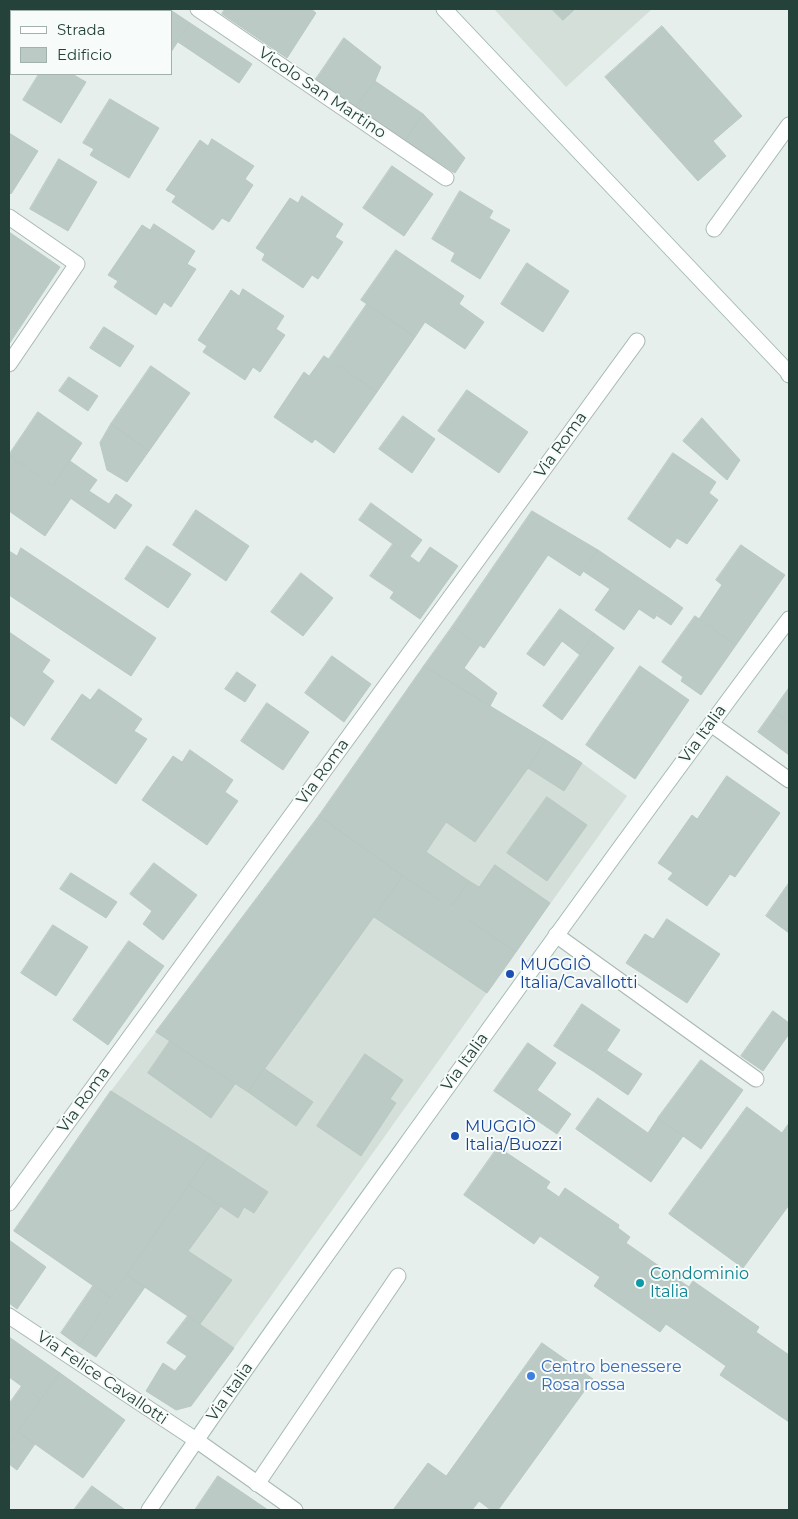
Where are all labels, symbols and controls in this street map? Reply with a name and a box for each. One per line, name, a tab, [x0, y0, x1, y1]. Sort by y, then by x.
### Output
legend	[10, 10, 172, 75]
text: Strada	[57, 20, 106, 39]
street label: Vicolo San Martino	[254, 43, 390, 143]
text: Edificio	[57, 45, 112, 64]
street label: Via Roma	[531, 408, 591, 482]
street label: Via Italia	[675, 701, 731, 767]
street label: Via Roma	[293, 735, 353, 809]
place label: MUGGIÒ Italia/Cavallotti	[520, 955, 638, 993]
marker: MUGGIÒ Italia/Cavallotti	[504, 968, 516, 980]
street label: Via Italia	[437, 1029, 493, 1095]
street label: Via Roma	[54, 1063, 114, 1137]
place label: MUGGIÒ Italia/Buozzi	[465, 1117, 562, 1155]
marker: MUGGIÒ Italia/Buozzi	[449, 1130, 461, 1142]
place label: Condominio Italia	[650, 1264, 749, 1302]
marker: Condominio Italia	[634, 1277, 646, 1289]
street label: Via Felice Cavallotti	[33, 1327, 171, 1429]
place label: Centro benessere Rosa rossa	[541, 1357, 682, 1395]
street label: Via Italia	[203, 1359, 257, 1425]
marker: Centro benessere Rosa rossa	[525, 1370, 537, 1382]

